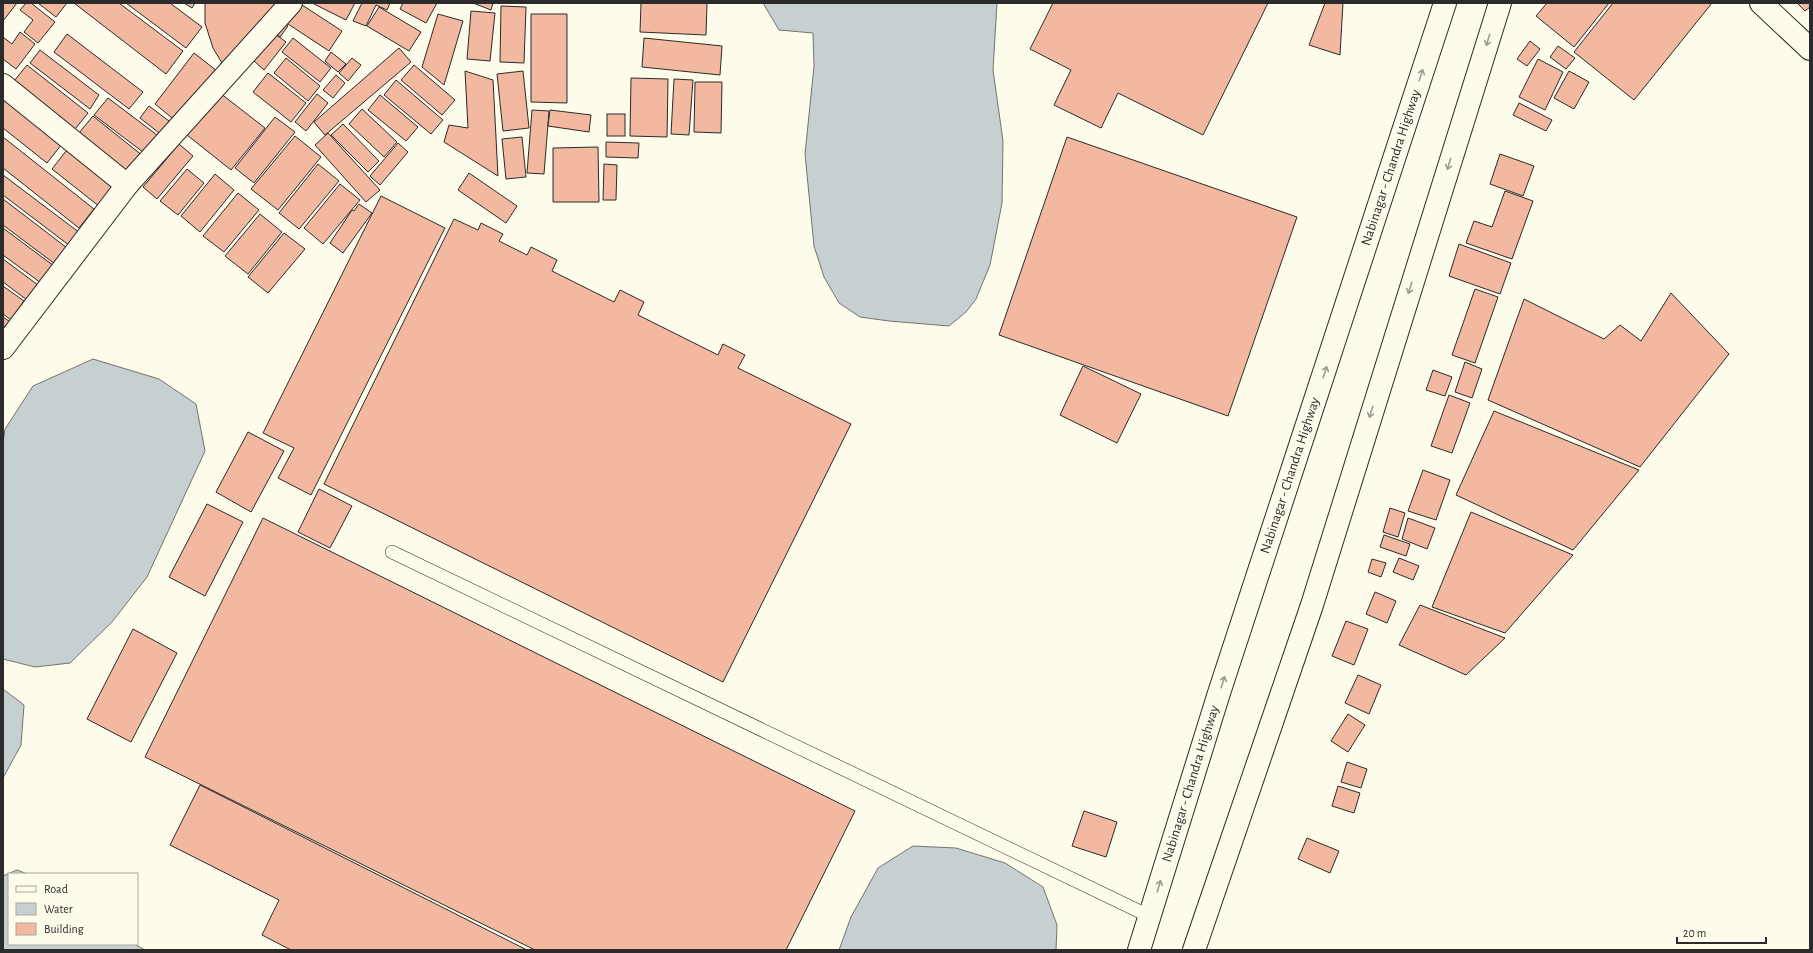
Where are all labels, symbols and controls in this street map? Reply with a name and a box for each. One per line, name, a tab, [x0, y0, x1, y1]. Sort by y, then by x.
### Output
one-way arrow	[1484, 34, 1491, 47]
one-way arrow	[1418, 69, 1425, 82]
street label: Nabinagar - Chandra Highway	[1359, 88, 1423, 247]
one-way arrow	[1445, 158, 1452, 171]
one-way arrow	[1406, 282, 1413, 295]
one-way arrow	[1322, 366, 1329, 379]
street label: Nabinagar - Chandra Highway	[1258, 396, 1322, 555]
one-way arrow	[1367, 406, 1375, 418]
one-way arrow	[1220, 676, 1227, 689]
street label: Nabinagar - Chandra Highway	[1160, 704, 1222, 864]
legend	[8, 873, 138, 945]
one-way arrow	[1156, 880, 1163, 893]
text: Road	[44, 883, 68, 895]
text: Water	[44, 903, 73, 915]
scale bar	[1677, 919, 1766, 945]
text: Building	[44, 923, 84, 935]
text: 20 m	[1683, 927, 1706, 939]

